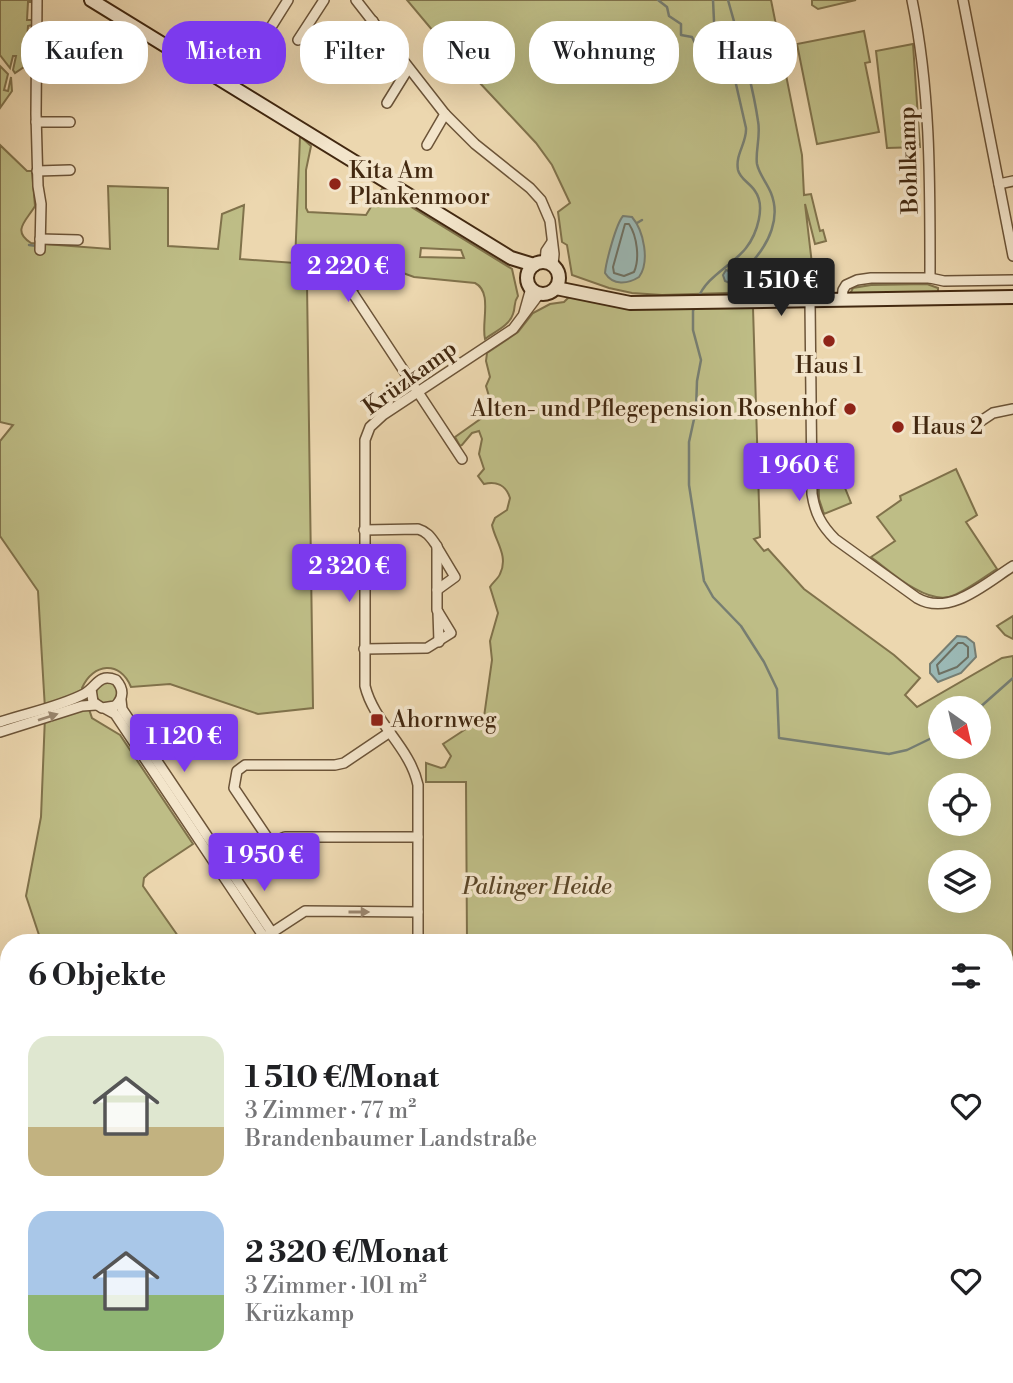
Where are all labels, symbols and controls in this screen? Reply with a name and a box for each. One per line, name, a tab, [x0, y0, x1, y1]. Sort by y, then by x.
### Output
chip: Kaufen	[21, 21, 148, 84]
chip: Mieten	[162, 21, 286, 84]
chip: Filter	[300, 21, 409, 84]
chip: Neu	[423, 21, 515, 84]
chip: Wohnung	[529, 21, 679, 84]
chip: Haus	[693, 21, 797, 84]
street label: Bohlkamp	[893, 106, 925, 215]
place label: Kita Am Plankenmoor	[349, 157, 490, 211]
marker: Kita Am Plankenmoor	[327, 176, 343, 192]
pin: 2 220 €	[283, 244, 413, 304]
text: 2 220 €	[307, 253, 389, 281]
pin: 1 510 €	[716, 258, 846, 318]
text: 1 510 €	[744, 267, 818, 295]
marker: Haus 1	[821, 333, 837, 349]
street label: Krüzkamp	[358, 335, 462, 421]
place label: Haus 1	[795, 352, 863, 380]
place label: Alten- und Pflegepension Rosenhof	[470, 395, 838, 423]
marker: Alten- und Pflegepension Rosenhof	[842, 401, 858, 417]
place label: Haus 2	[912, 413, 983, 441]
marker: Haus 2	[890, 419, 906, 435]
pin: 1 960 €	[734, 444, 864, 503]
text: 1 960 €	[759, 452, 839, 480]
pin: 2 320 €	[284, 544, 414, 604]
text: 2 320 €	[308, 553, 390, 581]
north arrow	[928, 696, 990, 760]
map controls	[928, 696, 991, 913]
place label: Ahornweg	[390, 706, 497, 734]
one-way arrow	[37, 711, 58, 722]
marker: Ahornweg	[369, 712, 385, 728]
pin: 1 120 €	[119, 714, 249, 774]
text: 1 120 €	[146, 723, 222, 751]
button: locate	[928, 773, 991, 836]
pin: 1 950 €	[199, 834, 329, 893]
text: 1 950 €	[225, 842, 303, 870]
button: layers	[928, 850, 991, 913]
park label: Palinger Heide	[461, 873, 612, 901]
one-way arrow	[348, 906, 370, 917]
text: 6 Objekte	[28, 957, 166, 995]
icon: filters	[947, 957, 985, 995]
text: 1 510 €/Monat	[245, 1059, 439, 1097]
icon: home	[84, 1064, 168, 1148]
icon: heart	[947, 1087, 985, 1125]
text: 3 Zimmer · 77 m²	[245, 1097, 416, 1125]
text: Brandenbaumer Landstraße	[245, 1125, 537, 1153]
text: 2 320 €/Monat	[245, 1234, 448, 1272]
icon: home	[84, 1239, 168, 1323]
icon: heart	[947, 1262, 985, 1300]
text: 3 Zimmer · 101 m²	[245, 1272, 427, 1300]
text: Krüzkamp	[245, 1300, 354, 1328]

